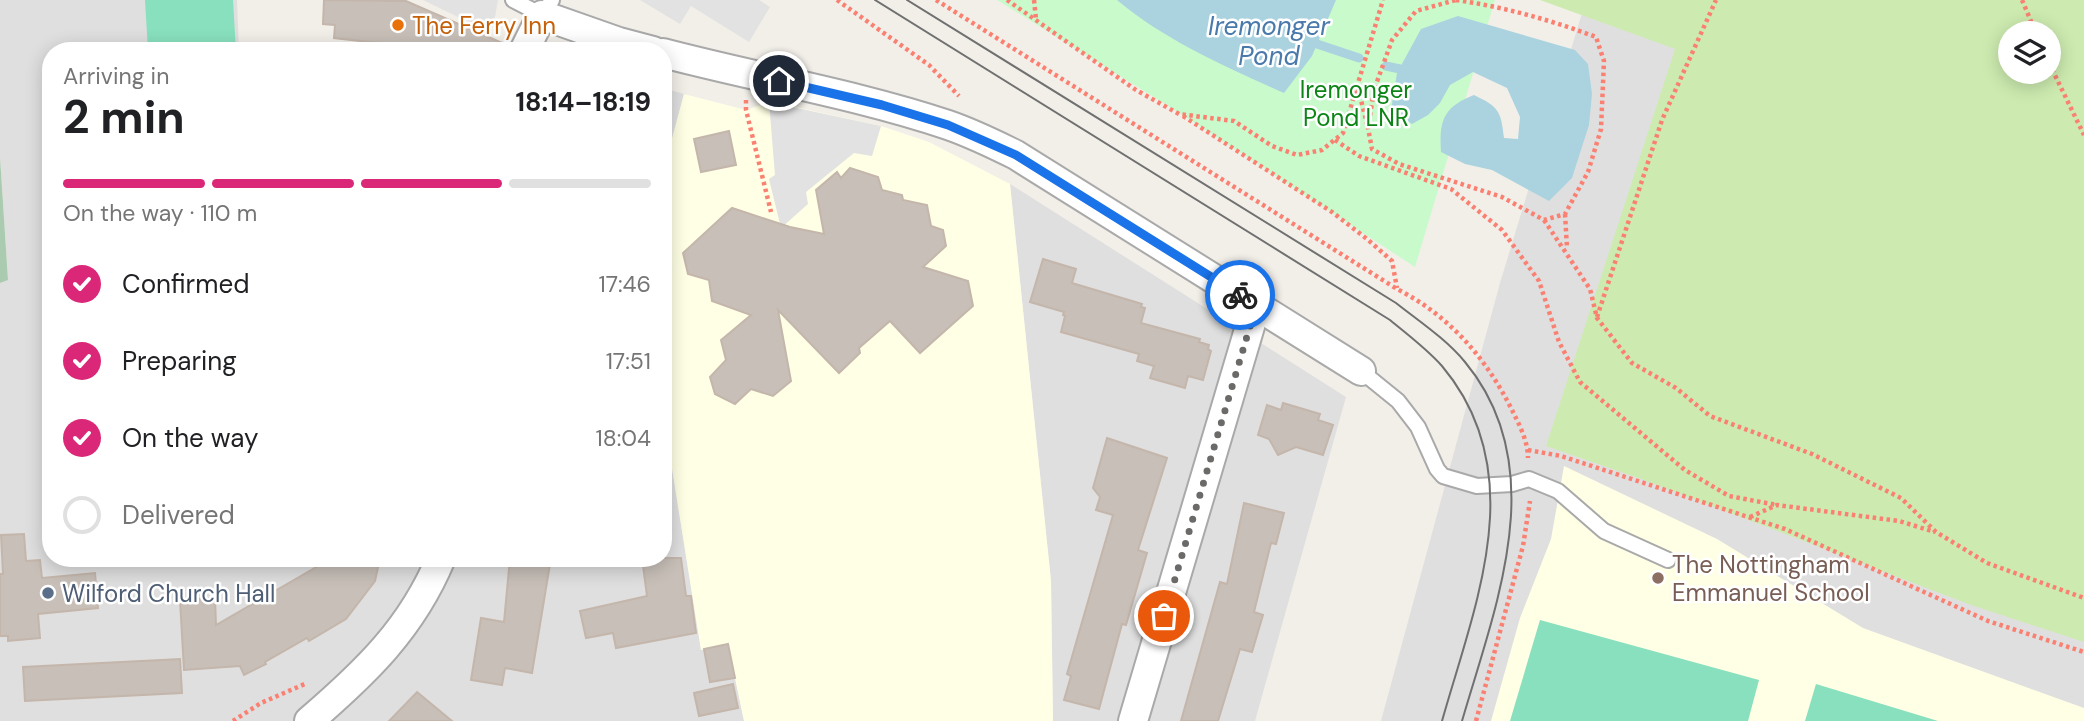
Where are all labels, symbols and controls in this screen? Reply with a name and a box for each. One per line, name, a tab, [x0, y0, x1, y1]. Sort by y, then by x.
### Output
water label: Iremonger Pond	[1208, 9, 1331, 73]
place label: The Ferry Inn	[412, 10, 556, 41]
marker: The Ferry Inn	[390, 17, 406, 33]
map controls	[1998, 21, 2061, 84]
button: layers	[1998, 21, 2061, 84]
pin	[749, 51, 809, 111]
text: Arriving in	[63, 61, 169, 91]
icon: home	[760, 62, 798, 100]
park label: Iremonger Pond LNR	[1300, 74, 1412, 133]
text: 18:14–18:19	[516, 85, 651, 119]
text: 2 min	[63, 87, 185, 147]
text: On the way · 110 m	[63, 198, 257, 228]
courier	[1205, 260, 1275, 330]
icon: check	[63, 265, 101, 303]
text: Confirmed	[122, 267, 249, 301]
text: 17:46	[598, 269, 651, 299]
icon: bike	[1221, 276, 1259, 314]
icon: check	[63, 342, 101, 380]
text: Preparing	[122, 344, 237, 378]
text: 17:51	[606, 346, 651, 376]
icon: check	[63, 419, 101, 457]
text: On the way	[122, 421, 258, 455]
text: 18:04	[596, 423, 651, 453]
text: Delivered	[122, 498, 235, 532]
place label: The Nottingham Emmanuel School	[1672, 549, 1870, 608]
marker: The Nottingham Emmanuel School	[1650, 570, 1666, 586]
place label: Wilford Church Hall	[62, 578, 275, 609]
marker: Wilford Church Hall	[40, 585, 56, 601]
pin	[1134, 586, 1194, 646]
icon: bag	[1145, 597, 1183, 635]

